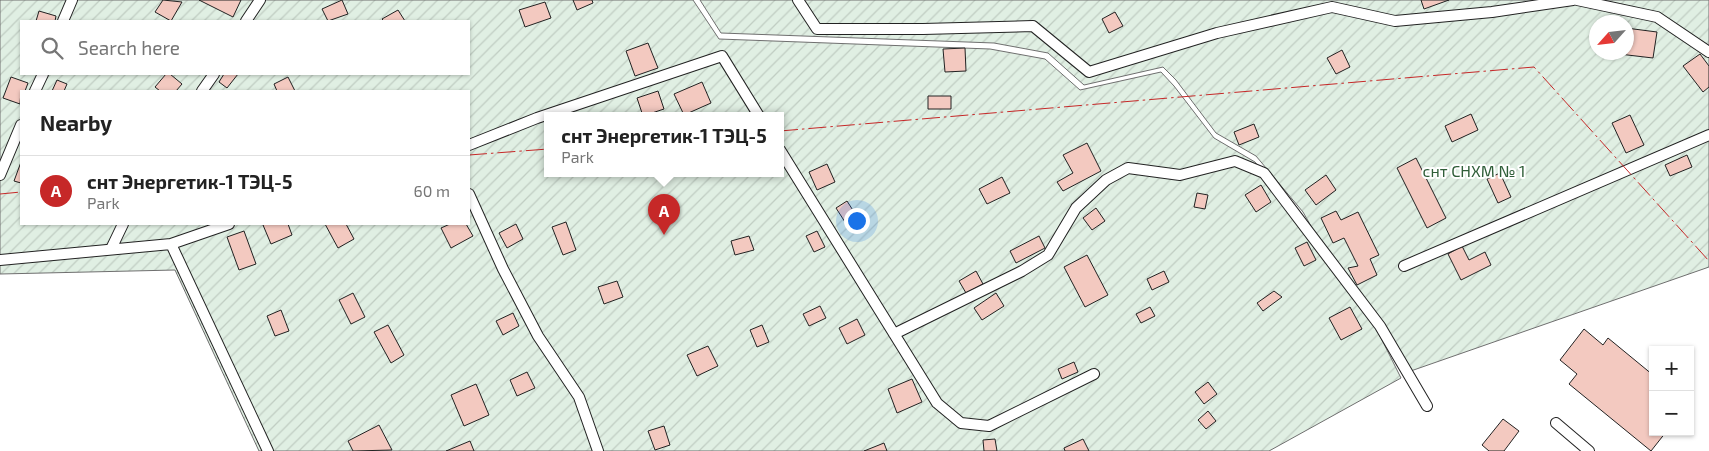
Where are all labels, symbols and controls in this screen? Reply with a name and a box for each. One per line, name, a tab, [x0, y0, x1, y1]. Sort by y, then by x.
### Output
north arrow	[1589, 15, 1634, 60]
search box	[20, 20, 470, 75]
icon: search	[38, 34, 66, 62]
text: Search here	[78, 36, 180, 59]
text: Nearby	[40, 110, 112, 135]
popup	[544, 112, 784, 177]
text: снт Энергетик-1 ТЭЦ-5	[561, 124, 767, 147]
text: Park	[561, 147, 594, 166]
park label: снт СНХМ № 1	[1423, 161, 1525, 180]
text: снт Энергетик-1 ТЭЦ-5	[87, 170, 292, 193]
text: A	[51, 181, 61, 200]
text: 60 m	[414, 181, 450, 200]
text: Park	[87, 193, 120, 212]
pin: A	[648, 194, 680, 235]
your location	[844, 208, 870, 234]
map controls	[1649, 346, 1694, 436]
button: +	[1649, 346, 1694, 391]
button: −	[1649, 391, 1694, 436]

